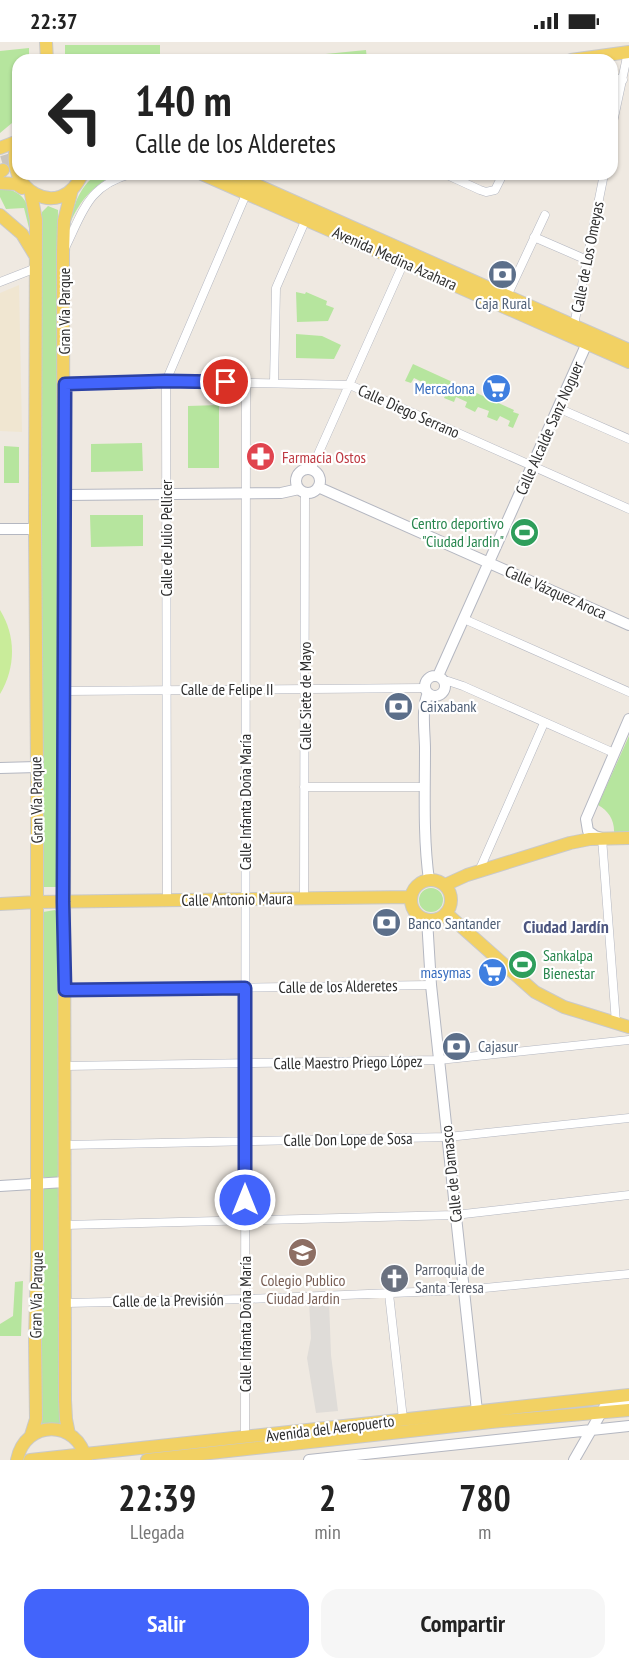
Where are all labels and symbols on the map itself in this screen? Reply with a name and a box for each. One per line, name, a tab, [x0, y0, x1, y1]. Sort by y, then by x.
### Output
street label: Calle de Los Omeyas	[566, 200, 608, 314]
street label: Avenida Medina Azahara	[330, 222, 460, 294]
bank icon: Caja Rural	[487, 259, 519, 291]
street label: Gran Vía Parque	[54, 268, 74, 354]
place label: Caja Rural	[475, 293, 531, 313]
pin	[200, 356, 251, 407]
street label: Calle Alcalde Sanz Noguer	[511, 358, 588, 498]
supermarket icon: Mercadona	[480, 372, 512, 404]
place label: Mercadona	[414, 378, 475, 398]
street label: Calle Diego Serrano	[355, 380, 463, 442]
pharmacy icon: Farmacia Ostos	[245, 441, 277, 473]
place label: Farmacia Ostos	[282, 447, 366, 467]
street label: Calle de Julio Pellicer	[156, 479, 176, 596]
place label: Centro deportivo "Ciudad Jardin"	[411, 513, 504, 551]
sports icon: Centro deportivo "Ciudad Jardin"	[509, 516, 541, 548]
street label: Calle Vázquez Aroca	[502, 561, 610, 623]
street label: Calle Siete de Mayo	[295, 642, 315, 750]
street label: Calle de Felipe II	[181, 679, 273, 699]
bank icon: Caixabank	[383, 690, 415, 722]
place label: Caixabank	[420, 696, 477, 716]
street label: Calle Infanta Doña María	[235, 734, 255, 870]
street label: Gran Vía Parque	[25, 756, 47, 844]
street label: Calle Antonio Maura	[181, 888, 293, 910]
bank icon: Banco Santander	[371, 907, 403, 939]
place label: Banco Santander	[408, 913, 501, 933]
district label: Ciudad Jardín	[523, 915, 609, 938]
place label: Sankalpa Bienestar	[543, 945, 595, 983]
sports icon: Sankalpa Bienestar	[506, 948, 538, 980]
supermarket icon: masymas	[476, 956, 508, 988]
place label: masymas	[421, 962, 471, 982]
street label: Calle de los Alderetes	[278, 975, 398, 997]
bank icon: Cajasur	[441, 1030, 473, 1062]
place label: Cajasur	[478, 1036, 519, 1056]
street label: Calle Maestro Priego López	[273, 1051, 423, 1073]
street label: Calle de Damasco	[436, 1125, 466, 1223]
street label: Calle Don Lope de Sosa	[283, 1128, 413, 1150]
position arrow	[213, 1168, 277, 1232]
school or university icon: Colegio Publico Ciudad Jardin	[287, 1236, 319, 1268]
street label: Gran Vía Parque	[25, 1251, 47, 1339]
street label: Calle Infanta Doña María	[235, 1256, 255, 1392]
place label: Parroquia de Santa Teresa	[415, 1259, 485, 1297]
church icon: Parroquia de Santa Teresa	[378, 1262, 410, 1294]
place label: Colegio Publico Ciudad Jardin	[261, 1270, 346, 1308]
street label: Calle de la Previsión	[112, 1289, 224, 1311]
street label: Avenida del Aeropuerto	[265, 1410, 395, 1446]

